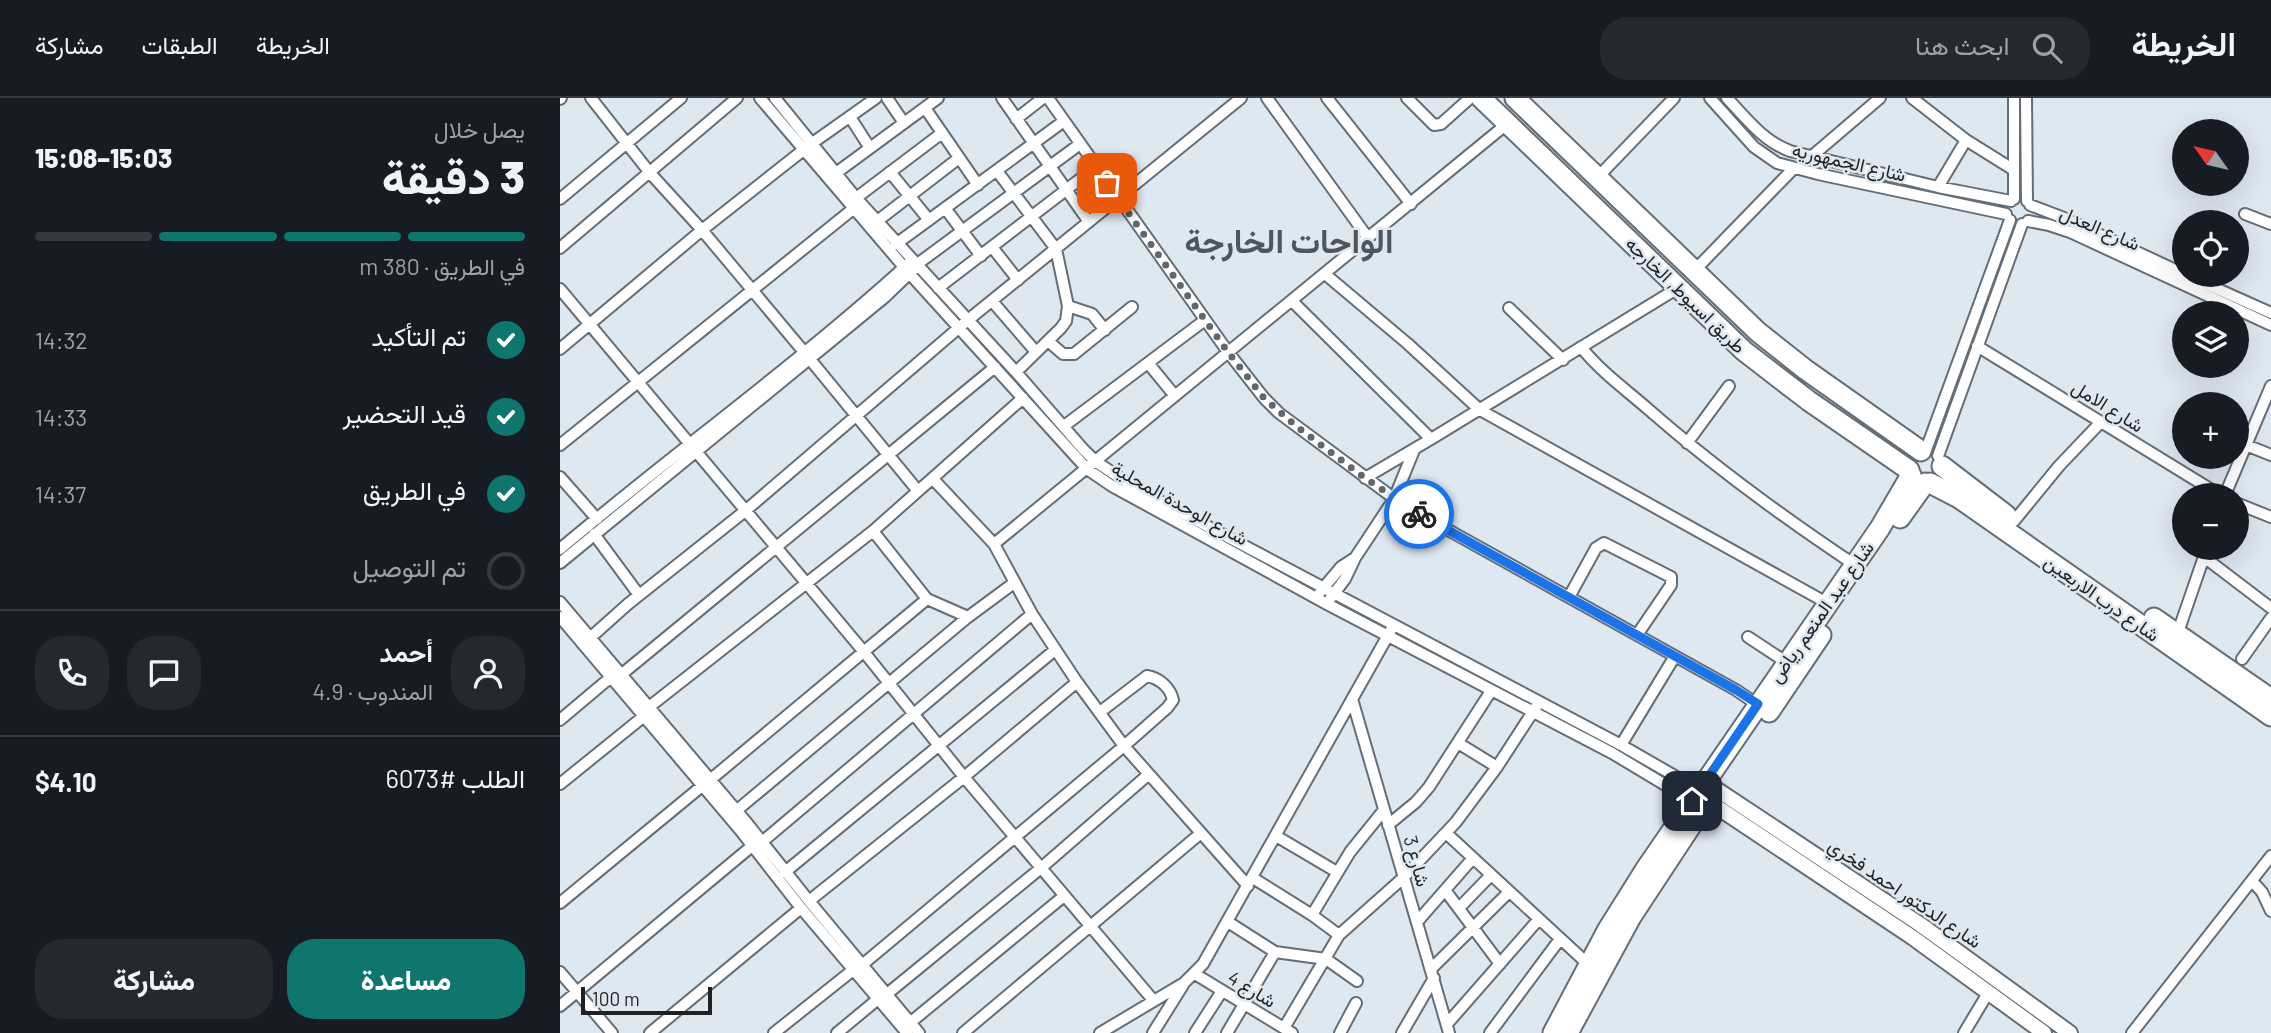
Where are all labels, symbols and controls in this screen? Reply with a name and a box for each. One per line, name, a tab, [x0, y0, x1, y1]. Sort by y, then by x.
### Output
search box	[1600, 17, 2090, 80]
text: الخريطة	[2132, 23, 2236, 63]
text: ابحث هنا	[1915, 29, 2010, 60]
icon: search	[2028, 29, 2066, 67]
text: مشاركة	[35, 30, 103, 59]
text: الطبقات	[141, 30, 218, 59]
text: الخريطة	[256, 30, 330, 59]
text: يصل خلال	[434, 115, 525, 143]
north arrow	[2172, 119, 2249, 196]
map controls	[2172, 119, 2249, 560]
street label: شارع الجمهوريه	[1790, 137, 1908, 188]
text: 15:03–15:08	[35, 142, 172, 173]
text: 3 دقيقة	[382, 148, 525, 203]
pin	[1077, 153, 1137, 213]
icon: bag	[1088, 164, 1126, 202]
street label: شارع العدل	[2056, 200, 2144, 257]
button: locate	[2172, 210, 2249, 287]
district label: الواحات الخارجة	[1185, 220, 1393, 262]
street label: طريق اسيوط, الخارجه	[1621, 231, 1751, 359]
text: في الطريق · 380 m	[359, 252, 525, 280]
button: layers	[2172, 301, 2249, 378]
text: تم التأكيد	[371, 320, 466, 351]
icon: check	[487, 321, 525, 359]
text: 14:32	[35, 326, 88, 354]
street label: شارع الامل	[2067, 375, 2148, 438]
button: +	[2172, 392, 2249, 469]
text: قيد التحضير	[342, 397, 466, 428]
icon: check	[487, 398, 525, 436]
text: 14:33	[35, 403, 87, 431]
street label: شارع الوحدة المحلية	[1107, 456, 1252, 551]
text: في الطريق	[363, 474, 466, 505]
icon: check	[487, 475, 525, 513]
courier	[1384, 479, 1454, 549]
text: 14:37	[35, 480, 86, 508]
button: −	[2172, 483, 2249, 560]
icon: bike	[1400, 495, 1438, 533]
street label: شارع عبد المنعم رياض	[1763, 537, 1880, 688]
street label: شارع درب الاربعين	[2039, 549, 2164, 648]
text: تم التوصيل	[352, 551, 466, 582]
button: phone	[35, 636, 109, 710]
button: chat	[127, 636, 201, 710]
text: أحمد	[380, 636, 433, 667]
button: person	[451, 636, 525, 710]
text: المندوب · 4.9	[312, 677, 433, 705]
text: الطلب #6073	[385, 762, 525, 793]
text: $4.10	[35, 766, 97, 797]
pin	[1662, 771, 1722, 831]
icon: home	[1673, 782, 1711, 820]
street label: شارع 3	[1397, 833, 1436, 890]
street label: شارع الدكتور احمد فخري	[1821, 833, 1986, 957]
button: مشاركة	[35, 939, 273, 1019]
button: مساعدة	[287, 939, 525, 1019]
street label: شارع 4	[1223, 965, 1281, 1014]
scale bar	[581, 984, 712, 1016]
text: 100 m	[592, 987, 640, 1010]

